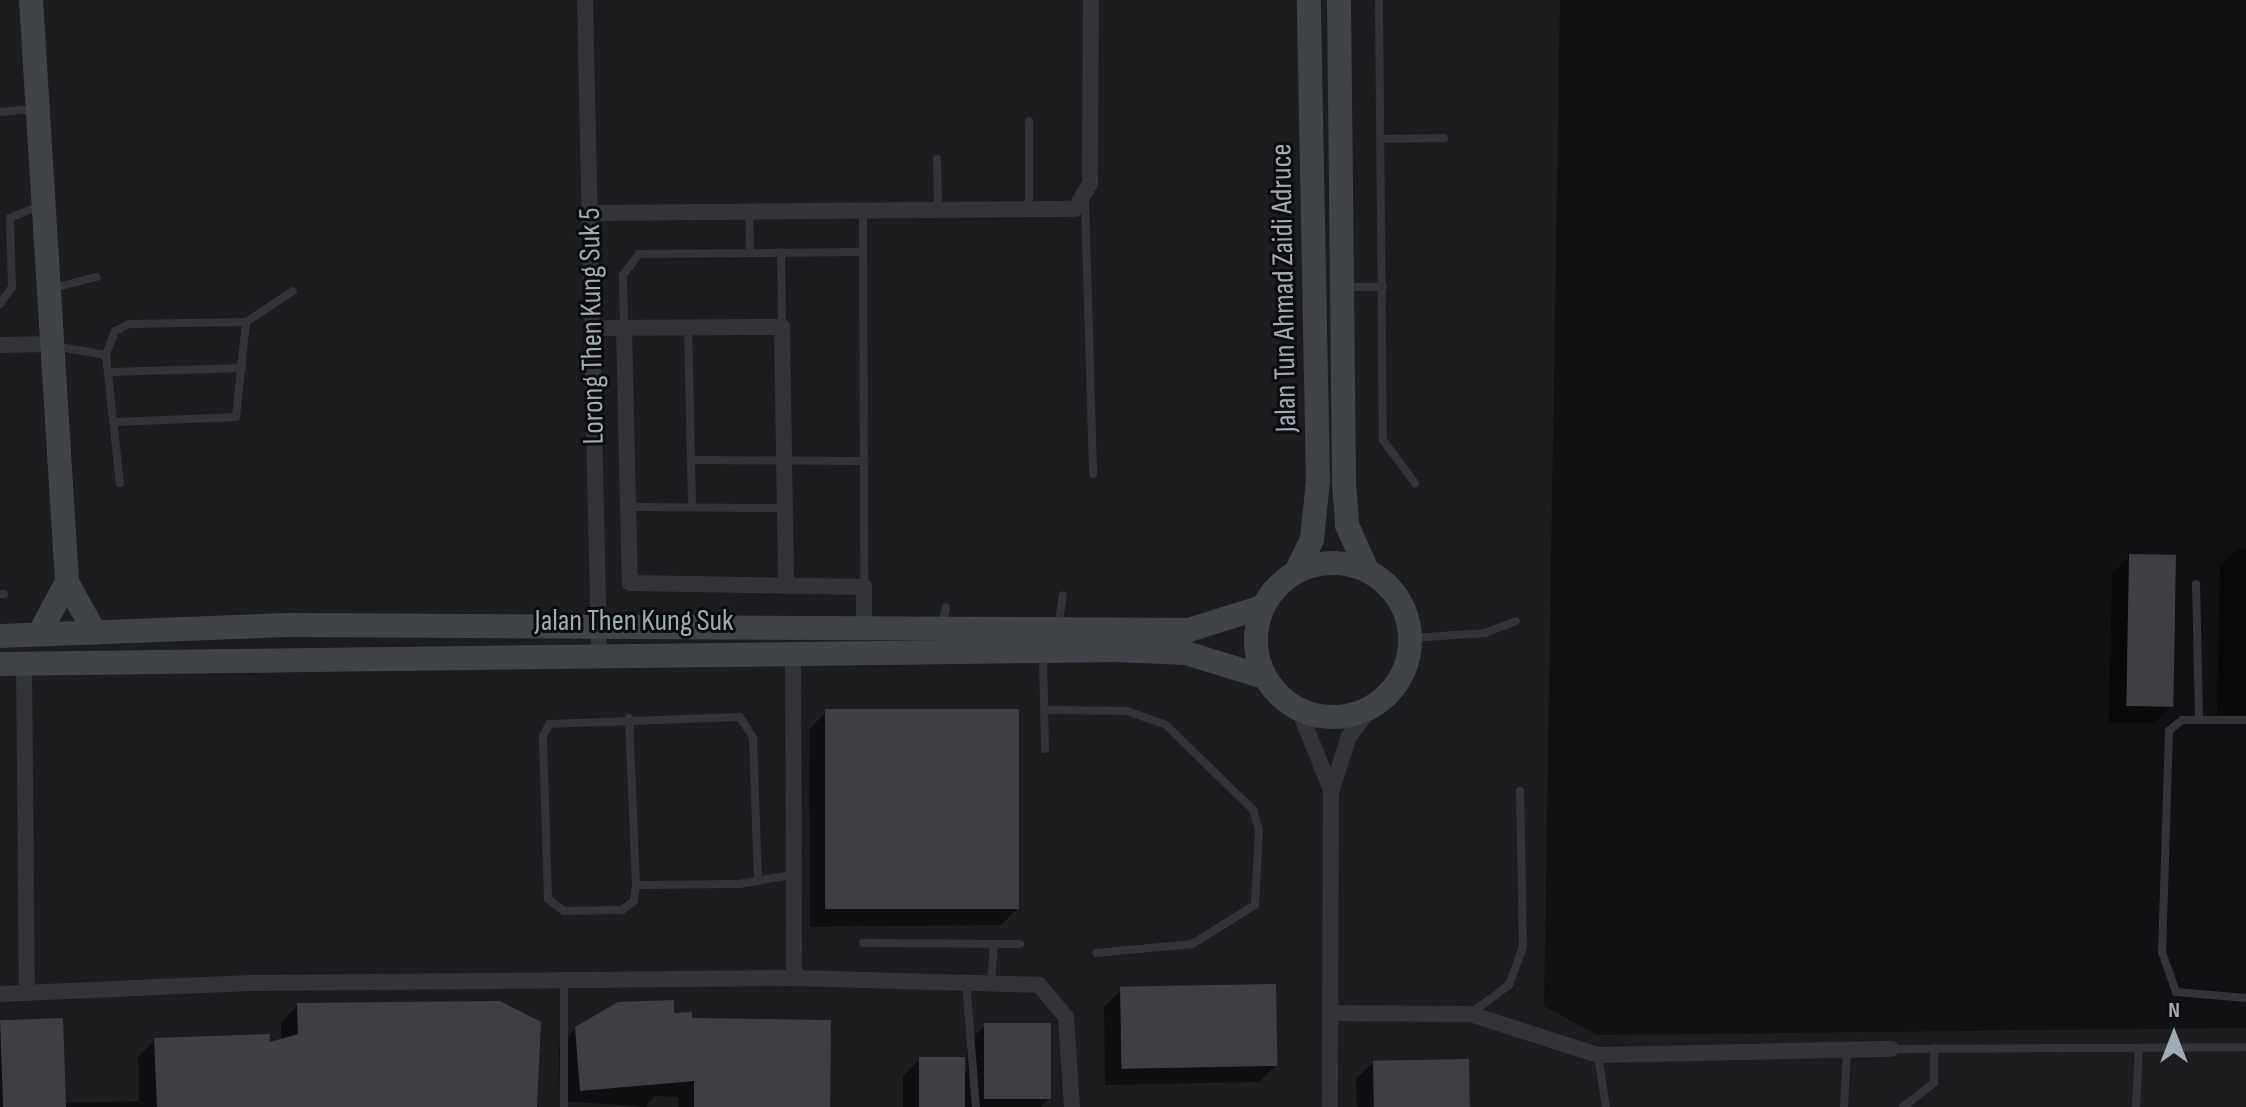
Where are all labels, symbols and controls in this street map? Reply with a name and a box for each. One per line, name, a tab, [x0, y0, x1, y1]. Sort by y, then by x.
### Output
street label: Jalan Tun Ahmad Zaidi Adruce	[1263, 143, 1305, 433]
street label: Lorong Then Kung Suk 5	[572, 207, 612, 445]
street label: Jalan Then Kung Suk	[534, 603, 734, 639]
north arrow	[2134, 995, 2214, 1075]
text: N	[2168, 997, 2180, 1024]

